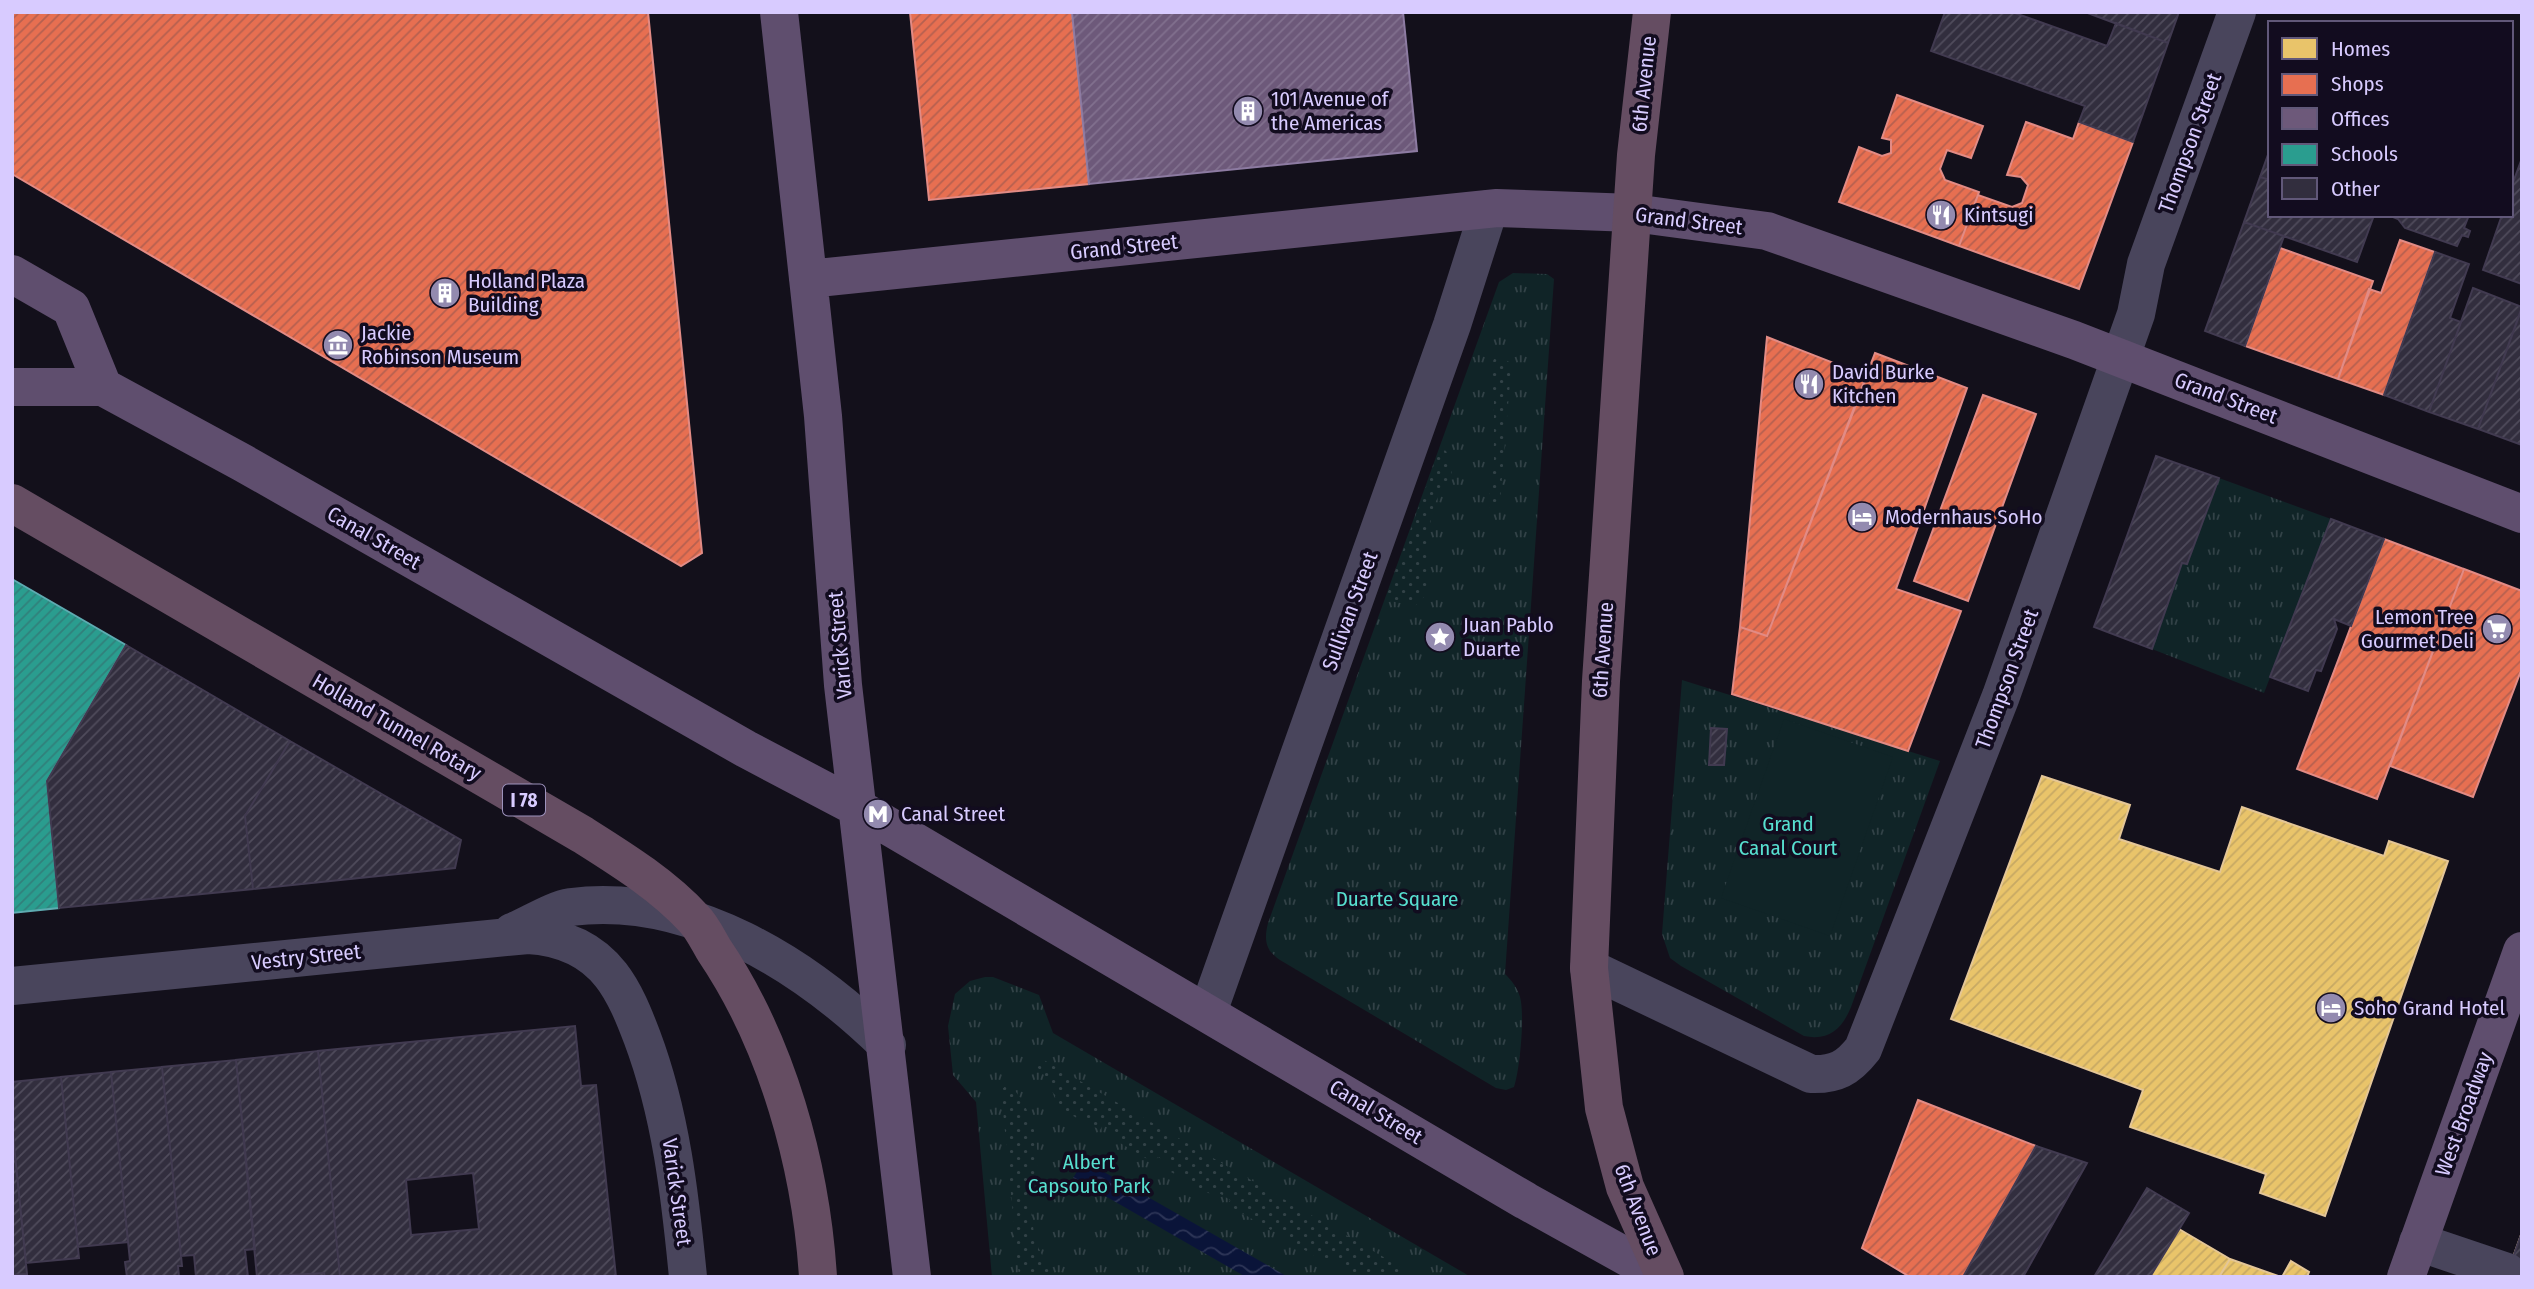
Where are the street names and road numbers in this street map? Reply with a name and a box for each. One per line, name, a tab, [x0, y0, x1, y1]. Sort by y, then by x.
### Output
street label: 6th Avenue	[1626, 35, 1662, 133]
street label: Thompson Street	[2153, 69, 2227, 216]
street label: Grand Street	[1634, 202, 1744, 240]
street label: Grand Street	[1069, 228, 1179, 266]
street label: Grand Street	[2171, 367, 2281, 430]
street label: Canal Street	[322, 501, 426, 575]
street label: Sullivan Street	[1316, 548, 1384, 674]
street label: Varick Street	[822, 590, 858, 700]
street label: 6th Avenue	[1587, 601, 1619, 699]
street label: Thompson Street	[1970, 605, 2044, 752]
street label: Holland Tunnel Rotary	[308, 668, 487, 786]
road number: I 78	[503, 785, 545, 816]
street label: Vestry Street	[250, 938, 362, 976]
street label: West Broadway	[2430, 1048, 2499, 1180]
street label: Canal Street	[1325, 1074, 1427, 1150]
street label: Varick Street	[657, 1137, 697, 1247]
street label: 6th Avenue	[1609, 1160, 1667, 1260]

